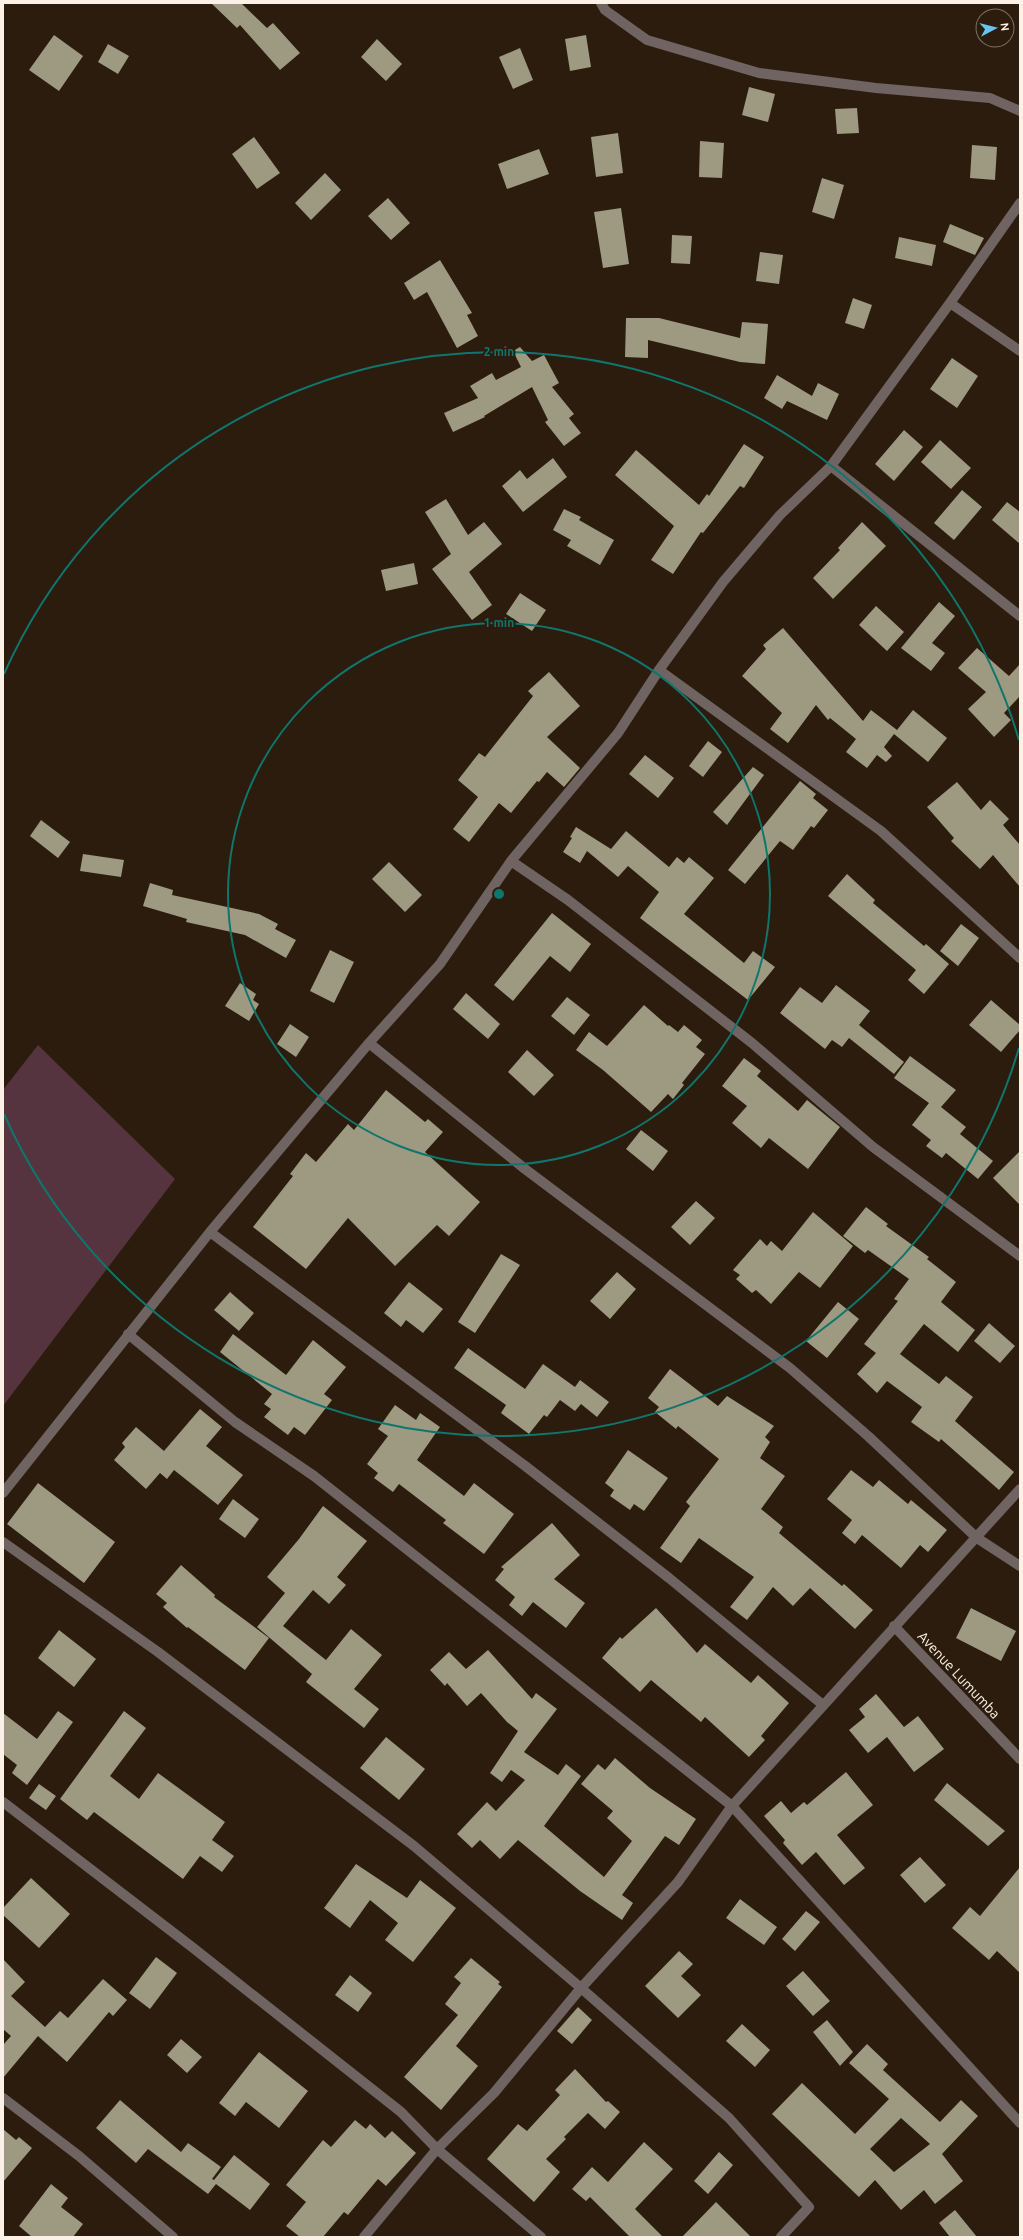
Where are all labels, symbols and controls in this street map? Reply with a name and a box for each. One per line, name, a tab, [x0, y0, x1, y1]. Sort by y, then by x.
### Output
north arrow	[975, 8, 1015, 48]
text: N	[998, 22, 1011, 32]
text: 2 min	[484, 345, 514, 358]
text: 1 min	[484, 616, 514, 629]
centre of rings	[492, 887, 506, 901]
street label: Avenue Lumumba	[915, 1628, 1003, 1722]

